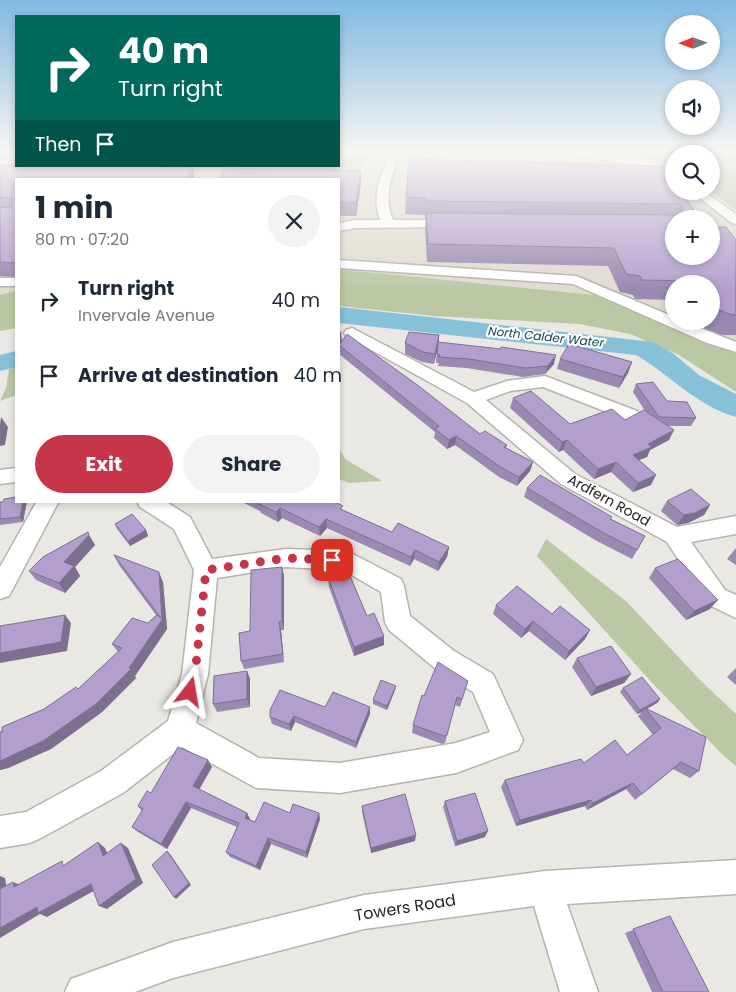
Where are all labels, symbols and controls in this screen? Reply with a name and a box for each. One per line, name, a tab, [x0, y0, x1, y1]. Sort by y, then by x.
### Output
north arrow	[665, 15, 720, 70]
map controls	[665, 15, 720, 330]
text: 40 m	[118, 26, 209, 75]
icon: right	[35, 35, 100, 100]
text: Turn right	[118, 73, 223, 104]
button: sound	[665, 80, 720, 135]
icon: arrive	[91, 130, 119, 158]
text: Then	[35, 131, 81, 158]
button: search	[665, 145, 720, 200]
text: 1 min	[35, 186, 113, 229]
button: close	[268, 195, 320, 247]
button: +	[665, 210, 720, 265]
text: 80 m · 07:20	[35, 228, 129, 251]
text: Turn right	[78, 275, 174, 302]
button: −	[665, 275, 720, 330]
icon: right	[35, 287, 63, 315]
text: 40 m	[271, 287, 320, 314]
text: Invervale Avenue	[78, 304, 215, 327]
water label: North Calder Water	[487, 322, 605, 351]
icon: arrive	[35, 362, 63, 390]
text: Arrive at destination	[78, 362, 279, 389]
text: 40 m	[294, 362, 342, 389]
button: Exit	[35, 435, 173, 493]
button: Share	[183, 435, 320, 493]
street label: Ardfern Road	[564, 469, 654, 531]
pin	[311, 539, 353, 581]
icon: arrive	[318, 546, 346, 574]
position arrow	[163, 665, 215, 717]
street label: Towers Road	[353, 888, 457, 927]

